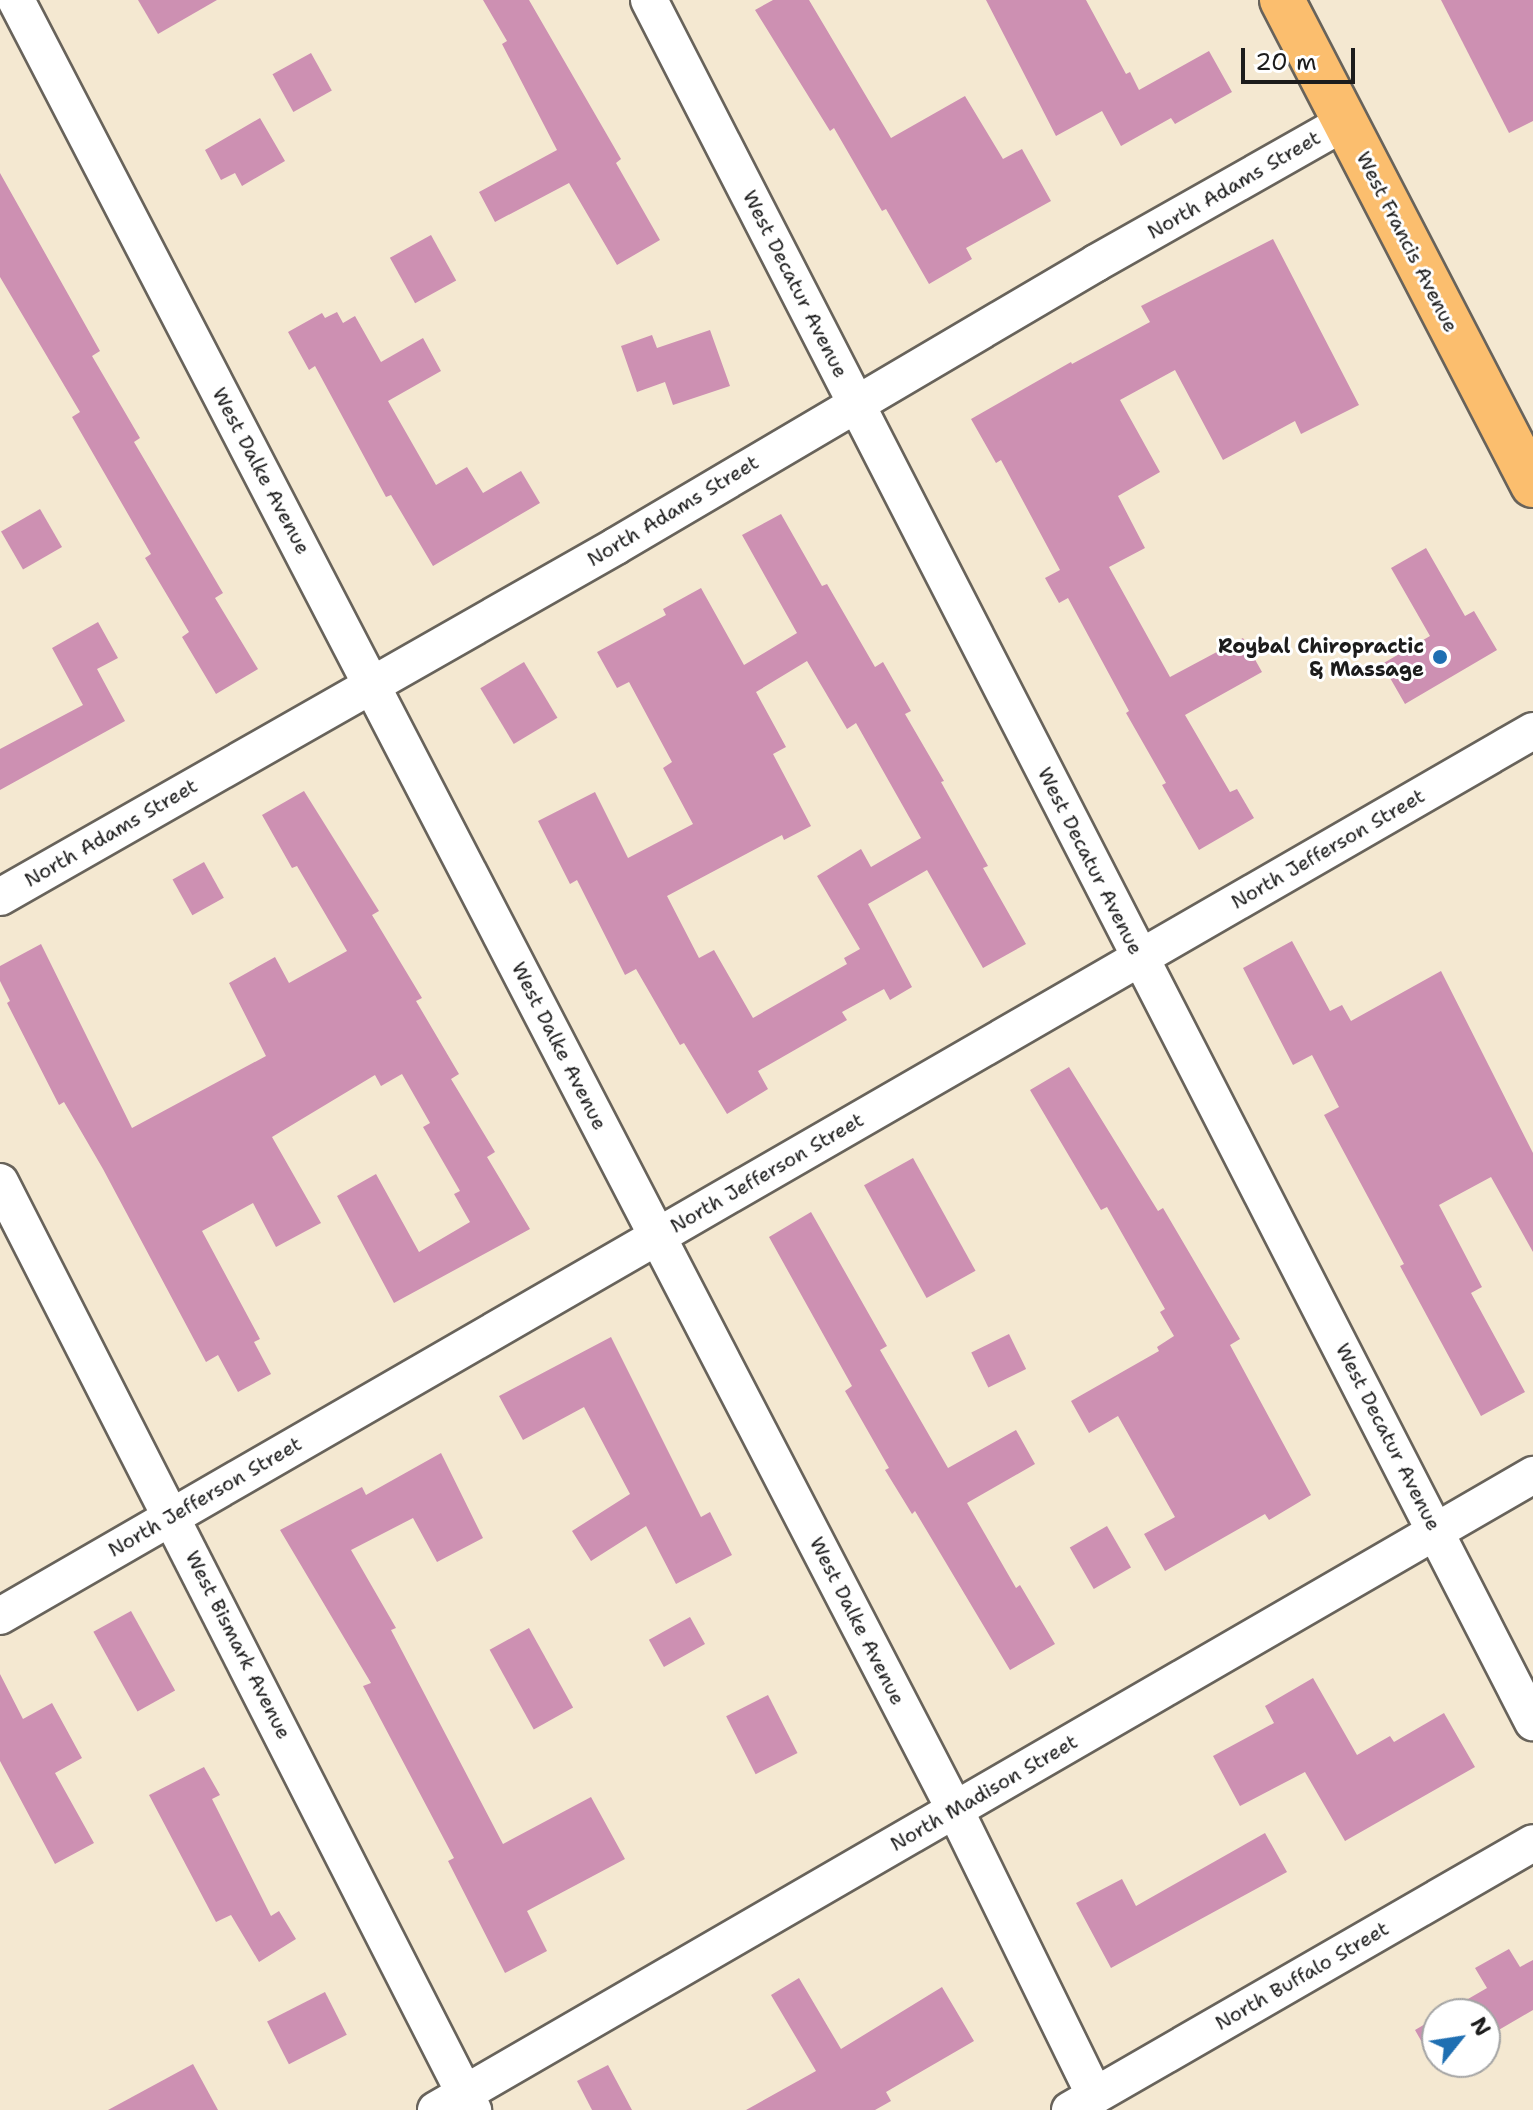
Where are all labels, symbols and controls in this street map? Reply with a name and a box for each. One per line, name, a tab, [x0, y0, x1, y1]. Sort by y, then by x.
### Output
scale bar	[1245, 32, 1359, 82]
text: 20 m	[1255, 46, 1317, 78]
street label: North Adams Street	[1143, 126, 1325, 244]
street label: West Francis Avenue	[1351, 148, 1463, 336]
street label: West Decatur Avenue	[737, 186, 853, 382]
street label: West Dalke Avenue	[207, 384, 315, 558]
street label: North Adams Street	[583, 450, 763, 572]
place label: Roybal Chiropractic & Massage	[1218, 634, 1424, 681]
marker: Roybal Chiropractic & Massage	[1431, 648, 1449, 666]
street label: West Decatur Avenue	[1032, 763, 1148, 959]
street label: North Adams Street	[20, 774, 202, 892]
street label: North Jefferson Street	[1227, 784, 1429, 914]
street label: West Dalke Avenue	[506, 958, 612, 1134]
street label: North Jefferson Street	[666, 1108, 868, 1238]
street label: West Decatur Avenue	[1330, 1339, 1446, 1535]
street label: North Jefferson Street	[104, 1432, 306, 1562]
street label: West Dalke Avenue	[804, 1533, 910, 1709]
street label: West Bismark Avenue	[180, 1547, 296, 1743]
street label: North Madison Street	[886, 1730, 1082, 1856]
street label: North Buffalo Street	[1211, 1917, 1393, 2035]
north arrow	[1421, 1998, 1501, 2078]
text: N	[1464, 2012, 1497, 2042]

